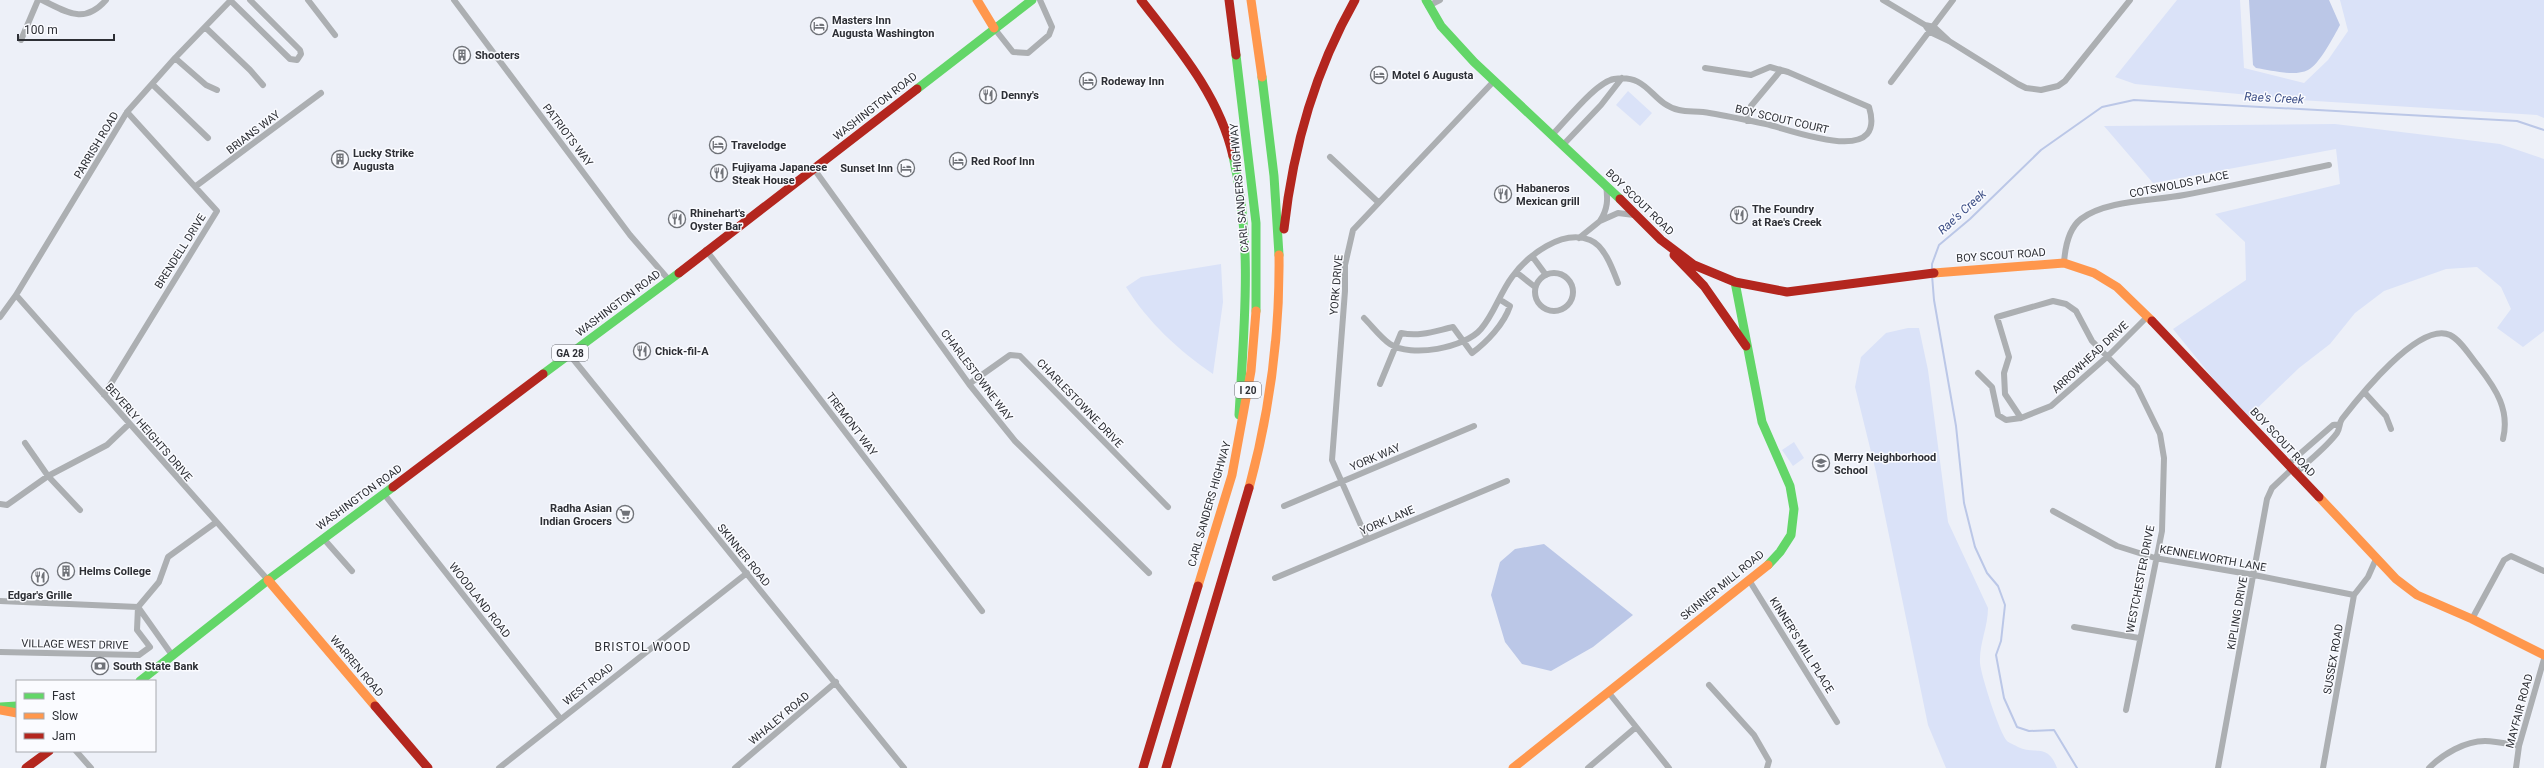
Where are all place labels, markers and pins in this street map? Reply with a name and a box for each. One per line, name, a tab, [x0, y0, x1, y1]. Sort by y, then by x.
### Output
place label: Masters Inn Augusta Washington	[832, 14, 934, 40]
hotel icon: Masters Inn Augusta Washington	[809, 16, 829, 36]
building icon: Shooters	[452, 45, 472, 65]
place label: Shooters	[475, 49, 520, 62]
hotel icon: Motel 6 Augusta	[1369, 65, 1389, 85]
place label: Motel 6 Augusta	[1392, 69, 1474, 82]
hotel icon: Rodeway Inn	[1078, 71, 1098, 91]
place label: Rodeway Inn	[1101, 75, 1164, 88]
restaurant icon: Denny's	[978, 85, 998, 105]
place label: Denny's	[1001, 89, 1039, 102]
hotel icon: Travelodge	[708, 135, 728, 155]
place label: Travelodge	[731, 139, 786, 152]
place label: Lucky Strike Augusta	[353, 147, 414, 173]
building icon: Lucky Strike Augusta	[330, 149, 350, 169]
hotel icon: Red Roof Inn	[948, 151, 968, 171]
place label: Red Roof Inn	[971, 155, 1035, 168]
hotel icon: Sunset Inn	[896, 158, 916, 178]
place label: Fujiyama Japanese Steak House	[732, 161, 827, 187]
place label: Sunset Inn	[840, 162, 893, 175]
restaurant icon: Fujiyama Japanese Steak House	[709, 163, 729, 183]
place label: Habaneros Mexican grill	[1516, 182, 1580, 208]
restaurant icon: Habaneros Mexican grill	[1493, 184, 1513, 204]
place label: The Foundry at Rae's Creek	[1752, 203, 1822, 229]
restaurant icon: The Foundry at Rae's Creek	[1729, 205, 1749, 225]
place label: Rhinehart's Oyster Bar	[690, 207, 746, 233]
restaurant icon: Rhinehart's Oyster Bar	[667, 209, 687, 229]
restaurant icon: Chick-fil-A	[632, 341, 652, 361]
place label: Chick-fil-A	[655, 345, 709, 358]
place label: Merry Neighborhood School	[1834, 451, 1936, 477]
school or university icon: Merry Neighborhood School	[1811, 453, 1831, 473]
place label: Radha Asian Indian Grocers	[540, 502, 612, 528]
supermarket icon: Radha Asian Indian Grocers	[615, 504, 635, 524]
building icon: Helms College	[56, 561, 76, 581]
place label: Helms College	[79, 565, 151, 578]
restaurant icon: Edgar's Grille	[30, 567, 50, 587]
place label: Edgar's Grille	[8, 589, 72, 602]
bank icon: South State Bank	[90, 656, 110, 676]
place label: South State Bank	[113, 660, 199, 673]

